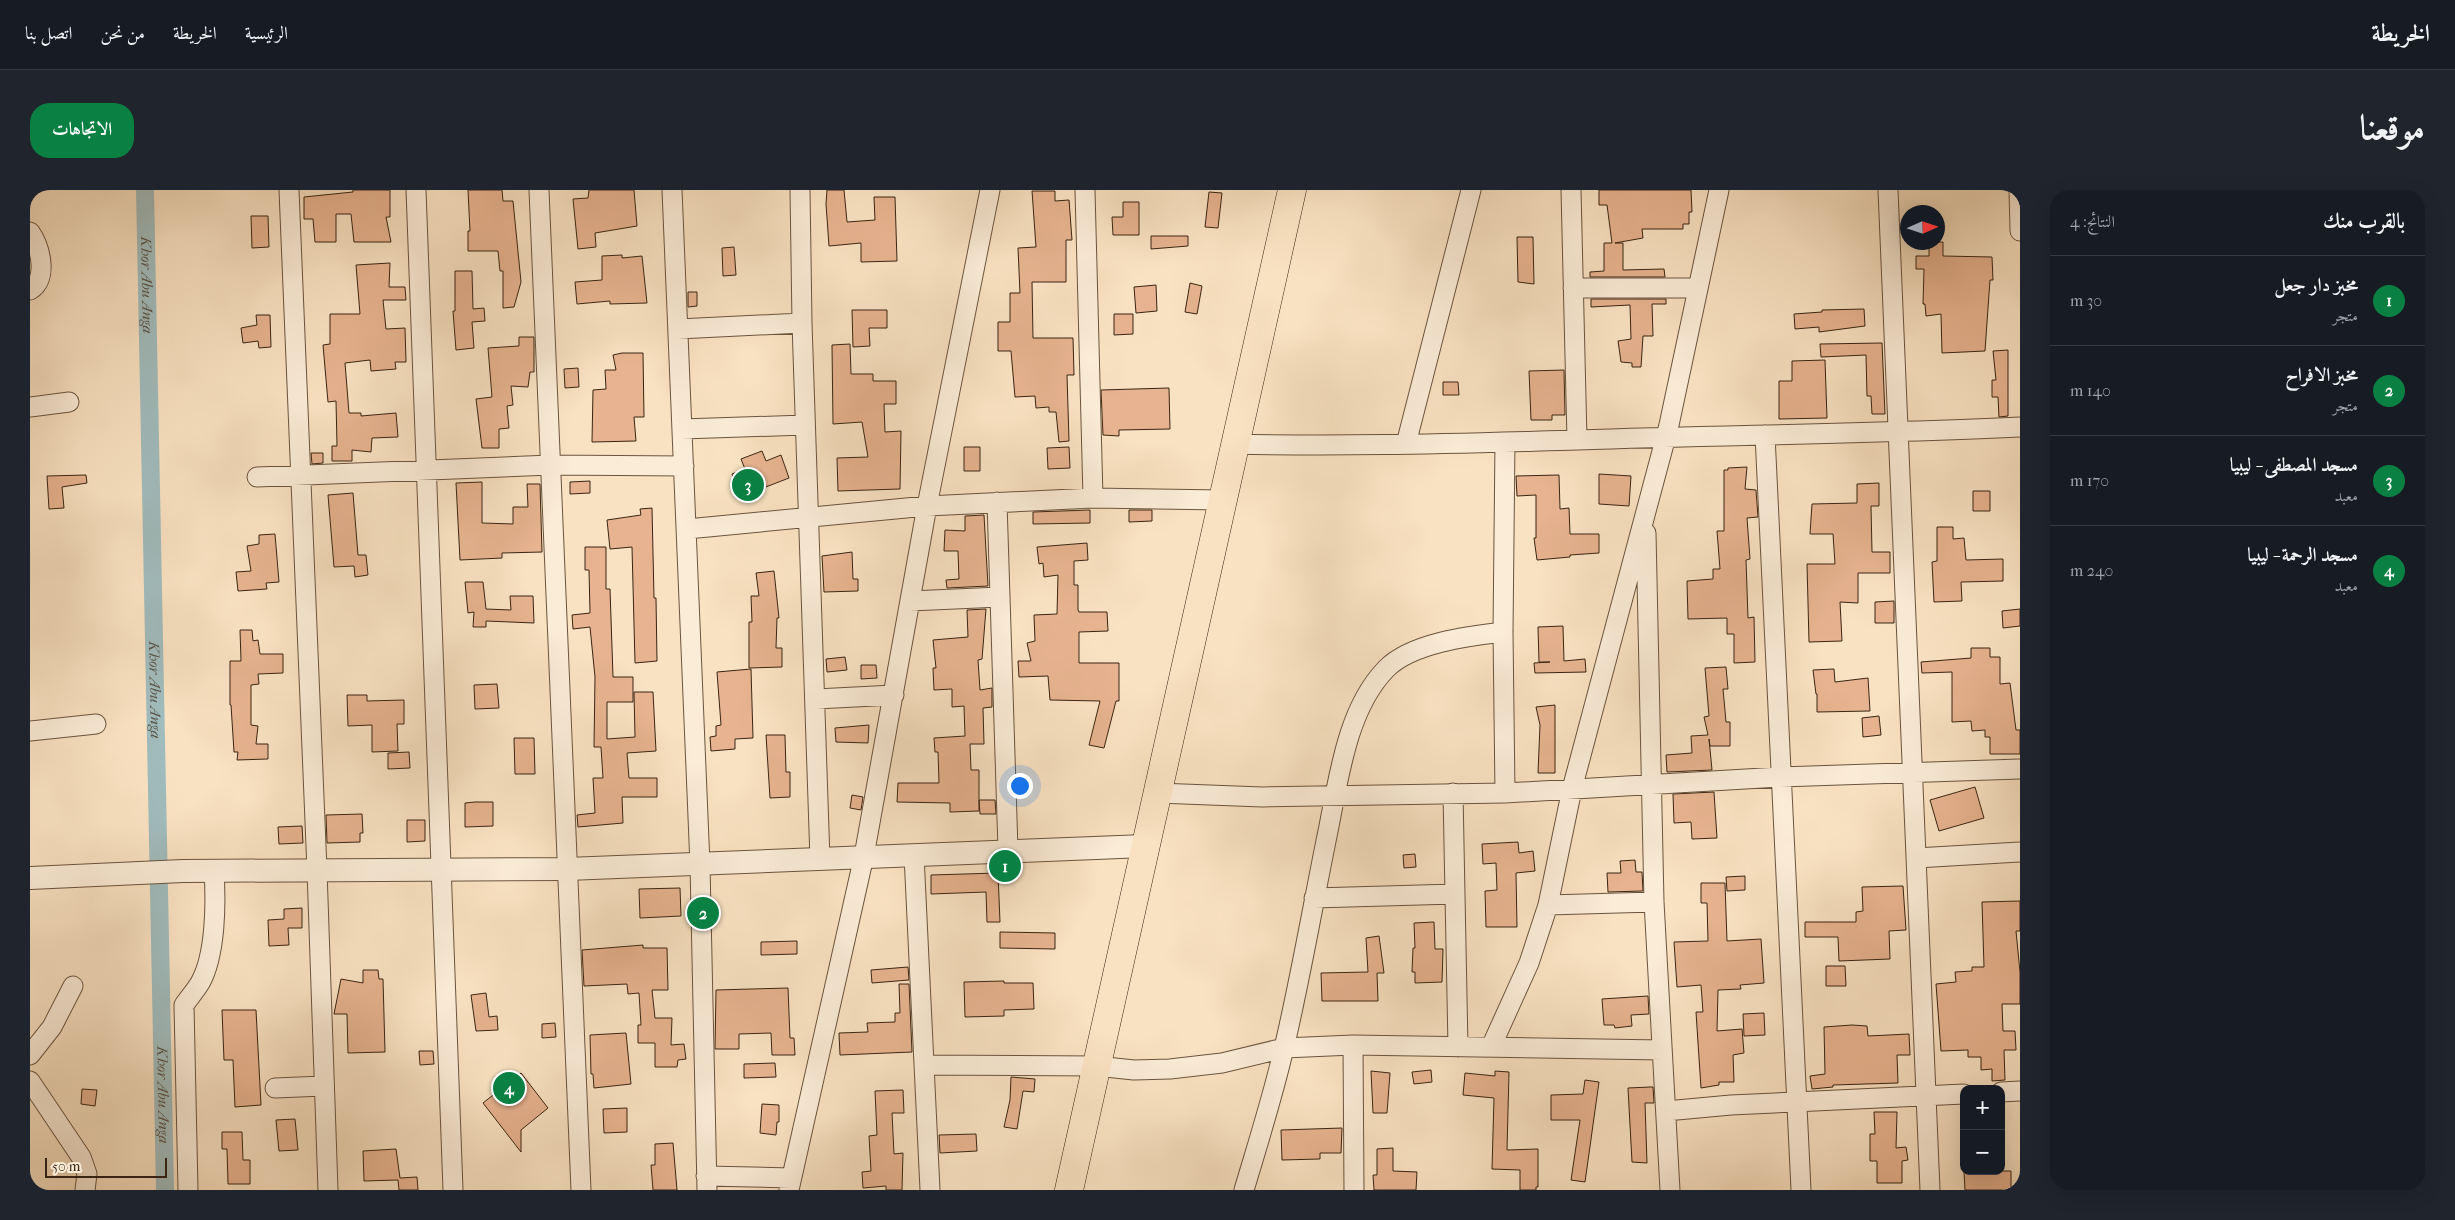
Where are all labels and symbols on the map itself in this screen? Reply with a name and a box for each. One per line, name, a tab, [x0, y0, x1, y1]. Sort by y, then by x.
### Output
north arrow	[1900, 205, 1945, 250]
water label: Khor Abu Anga	[137, 235, 157, 334]
pin: 3	[732, 466, 764, 504]
water label: Khor Abu Anga	[145, 640, 165, 739]
your location	[1007, 773, 1033, 799]
pin: 1	[989, 847, 1021, 885]
pin: 2	[687, 894, 719, 932]
water label: Khor Abu Anga	[153, 1045, 173, 1144]
pin: 4	[493, 1069, 525, 1107]
scale bar	[45, 1155, 168, 1178]

